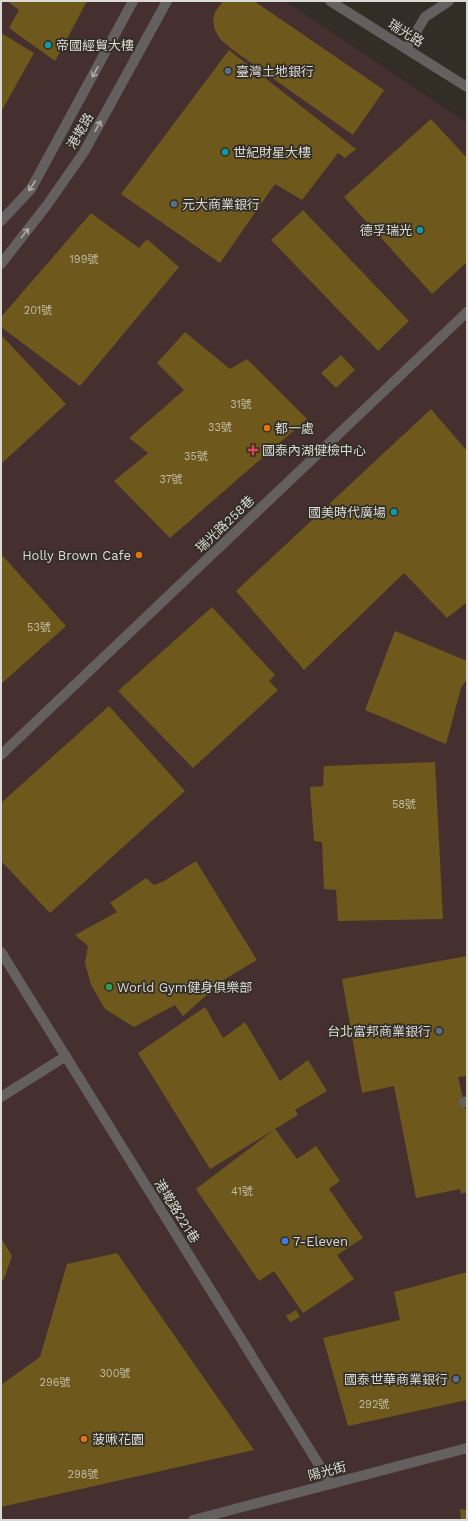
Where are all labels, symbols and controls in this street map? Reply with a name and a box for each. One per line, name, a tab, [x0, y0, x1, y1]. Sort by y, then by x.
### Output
street label: 瑞光路	[385, 16, 427, 50]
place label: 帝國經貿大樓	[56, 38, 134, 53]
marker: 帝國經貿大樓	[43, 40, 53, 50]
place label: 臺灣土地銀行	[236, 64, 314, 79]
one-way arrow	[90, 66, 98, 78]
marker: 臺灣土地銀行	[223, 66, 233, 76]
street label: 港墘路	[64, 110, 96, 152]
one-way arrow	[95, 120, 103, 132]
place label: 世紀財星大樓	[233, 145, 311, 160]
marker: 世紀財星大樓	[220, 147, 230, 157]
one-way arrow	[28, 180, 36, 191]
place label: 元大商業銀行	[182, 197, 260, 212]
marker: 元大商業銀行	[169, 199, 179, 209]
place label: 德孚瑞光	[360, 223, 412, 238]
marker: 德孚瑞光	[415, 225, 425, 235]
one-way arrow	[21, 228, 29, 239]
house number: 199號	[70, 253, 98, 266]
house number: 201號	[24, 304, 52, 317]
house number: 31號	[230, 398, 252, 411]
house number: 33號	[208, 421, 232, 434]
place label: 都一處	[275, 421, 314, 436]
marker: 都一處	[262, 423, 272, 433]
place label: 國泰內湖健檢中心	[262, 443, 366, 458]
marker: 國泰內湖健檢中心	[247, 444, 259, 456]
house number: 35號	[184, 450, 208, 463]
house number: 37號	[159, 473, 183, 486]
street label: 瑞光路258巷	[193, 493, 257, 555]
place label: 國美時代廣場	[308, 505, 386, 520]
marker: 國美時代廣場	[389, 507, 399, 517]
place label: Holly Brown Cafe	[22, 548, 131, 563]
marker: Holly Brown Cafe	[134, 550, 144, 560]
house number: 53號	[27, 621, 51, 634]
house number: 58號	[392, 798, 416, 811]
place label: World Gym健身俱樂部	[117, 980, 252, 995]
marker: World Gym健身俱樂部	[104, 982, 114, 992]
place label: 台北富邦商業銀行	[327, 1024, 431, 1039]
marker: 台北富邦商業銀行	[434, 1026, 444, 1036]
street label: 港墘路221巷	[152, 1176, 202, 1246]
house number: 41號	[231, 1185, 253, 1198]
place label: 7-Eleven	[293, 1234, 348, 1249]
marker: 7-Eleven	[280, 1236, 290, 1246]
house number: 300號	[99, 1367, 131, 1380]
place label: 國泰世華商業銀行	[344, 1372, 448, 1387]
marker: 國泰世華商業銀行	[451, 1374, 461, 1384]
house number: 296號	[40, 1376, 70, 1389]
house number: 292號	[359, 1398, 389, 1411]
place label: 菠啾花園	[92, 1432, 144, 1447]
marker: 菠啾花園	[79, 1434, 89, 1444]
street label: 陽光街	[306, 1459, 348, 1483]
house number: 298號	[68, 1468, 98, 1481]

